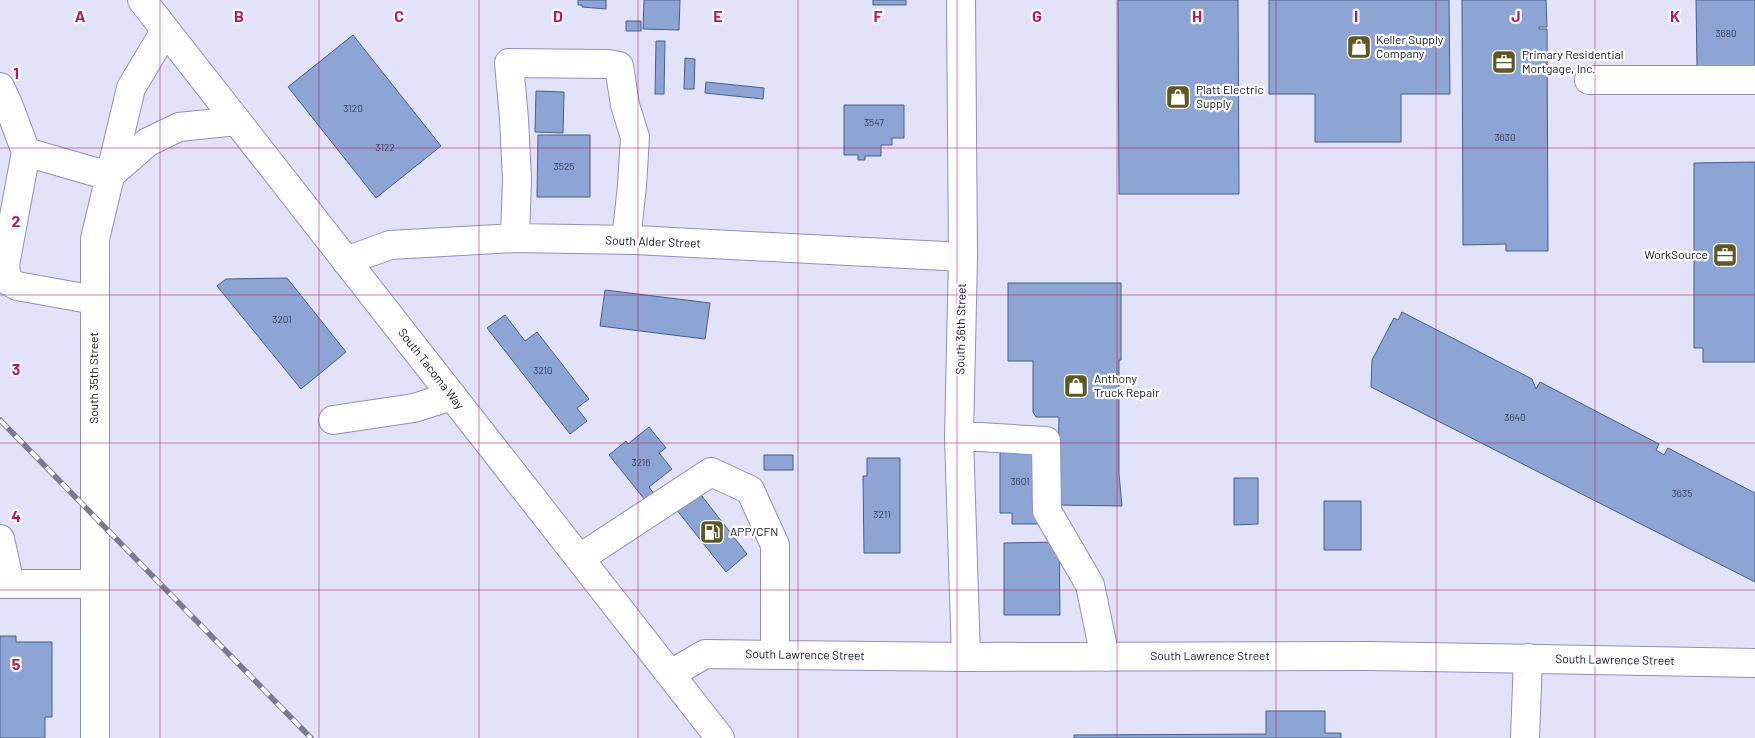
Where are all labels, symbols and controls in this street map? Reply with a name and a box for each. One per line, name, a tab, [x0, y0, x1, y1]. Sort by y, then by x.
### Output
text: A	[75, 6, 86, 25]
text: B	[234, 6, 244, 25]
text: C	[394, 6, 404, 25]
text: D	[553, 6, 563, 25]
text: E	[713, 6, 723, 25]
text: F	[874, 6, 883, 25]
text: G	[1032, 6, 1042, 25]
text: H	[1192, 6, 1202, 25]
text: I	[1354, 6, 1358, 25]
text: J	[1511, 6, 1521, 25]
text: K	[1670, 6, 1680, 25]
house number: 3680	[1715, 27, 1737, 39]
place label: Keller Supply Company	[1376, 32, 1444, 60]
shop icon: Keller Supply Company	[1346, 34, 1372, 60]
place label: Primary Residential Mortgage, Inc.	[1522, 47, 1623, 75]
office icon: Primary Residential Mortgage, Inc.	[1491, 49, 1517, 75]
text: 1	[13, 63, 19, 82]
place label: Platt Electric Supply	[1196, 82, 1264, 110]
shop icon: Platt Electric Supply	[1165, 84, 1191, 110]
house number: 3120	[343, 102, 363, 114]
house number: 3547	[864, 116, 884, 128]
house number: 3630	[1494, 131, 1516, 143]
house number: 3122	[375, 141, 395, 153]
house number: 3525	[554, 160, 574, 172]
text: 2	[12, 211, 21, 230]
street label: South Alder Street	[605, 232, 701, 250]
office icon: WorkSource	[1712, 242, 1738, 268]
place label: WorkSource	[1644, 247, 1708, 261]
street label: South 36th Street	[952, 283, 968, 375]
house number: 3201	[272, 313, 292, 325]
street label: South Tacoma Way	[396, 325, 468, 412]
street label: South 35th Street	[86, 332, 100, 424]
text: 3	[12, 359, 20, 378]
house number: 3210	[533, 364, 553, 376]
place label: Anthony Truck Repair	[1094, 371, 1160, 399]
shop icon: Anthony Truck Repair	[1063, 373, 1089, 399]
house number: 3640	[1504, 411, 1526, 423]
house number: 3216	[631, 456, 651, 468]
house number: 3601	[1010, 475, 1030, 487]
house number: 3635	[1672, 487, 1692, 499]
text: 4	[11, 506, 21, 525]
house number: 3211	[873, 508, 891, 520]
fuel station icon: APP/CFN	[699, 519, 725, 545]
place label: APP/CFN	[730, 524, 778, 538]
street label: South Lawrence Street	[745, 646, 865, 662]
street label: South Lawrence Street	[1150, 648, 1270, 662]
street label: South Lawrence Street	[1555, 651, 1675, 667]
text: 5	[12, 654, 21, 673]

